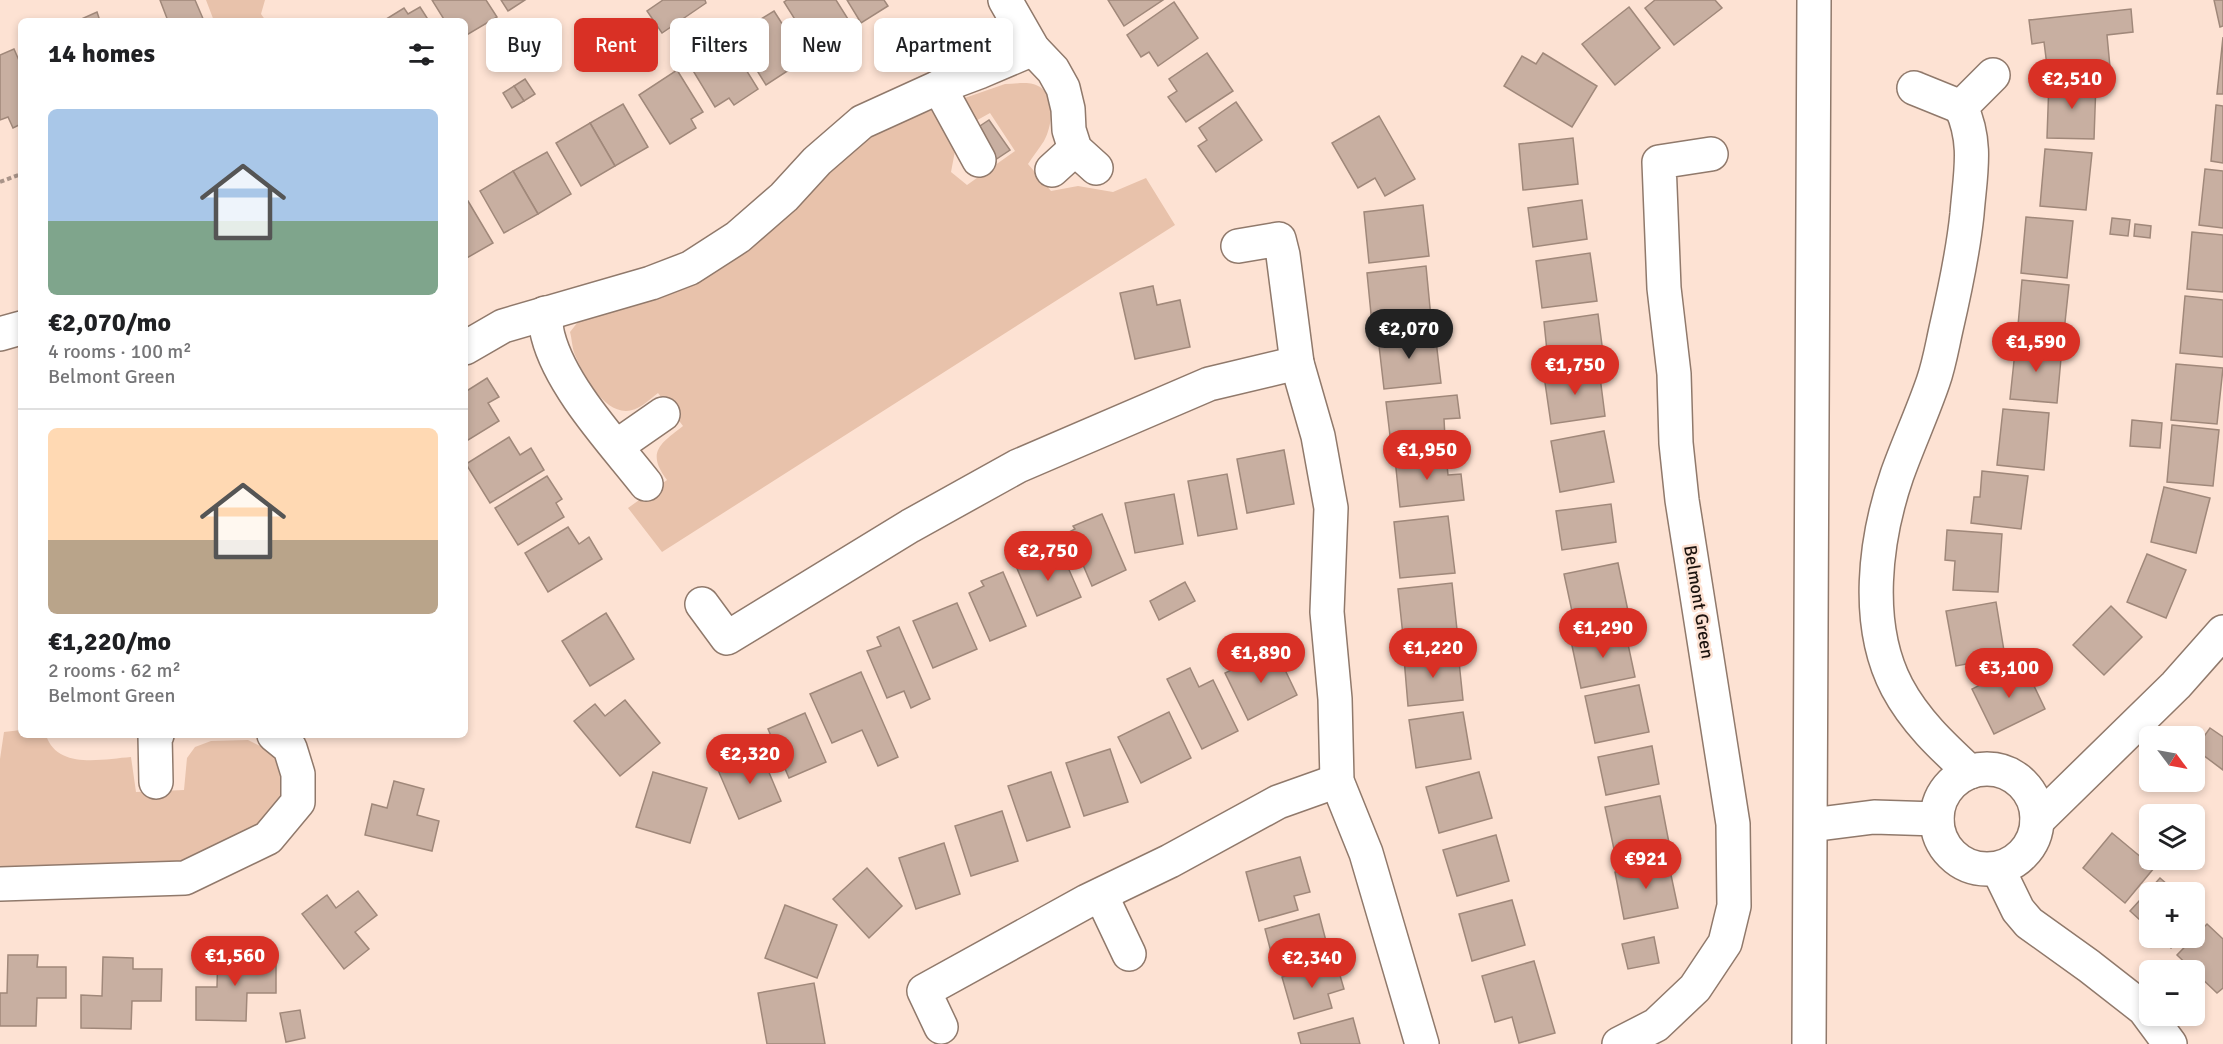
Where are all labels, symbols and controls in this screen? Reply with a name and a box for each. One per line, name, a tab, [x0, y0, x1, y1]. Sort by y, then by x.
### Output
chip: Buy	[486, 18, 562, 72]
chip: Rent	[574, 18, 658, 72]
chip: Filters	[670, 18, 769, 72]
chip: New	[781, 18, 862, 72]
chip: Apartment	[874, 18, 1013, 72]
text: 14 homes	[48, 38, 155, 70]
icon: filters	[405, 38, 438, 71]
pin: €2,510	[2023, 59, 2121, 110]
text: €2,510	[2042, 66, 2102, 91]
icon: home	[189, 148, 297, 256]
text: €2,070/mo	[48, 307, 171, 339]
pin: €2,070	[1360, 309, 1458, 360]
text: €2,070	[1379, 316, 1439, 341]
pin: €1,590	[1987, 322, 2085, 373]
text: €1,590	[2006, 329, 2066, 354]
text: 4 rooms · 100 m²	[48, 339, 192, 364]
pin: €1,750	[1526, 345, 1624, 396]
text: €1,750	[1545, 352, 1605, 377]
text: Belmont Green	[48, 364, 175, 389]
pin: €1,950	[1378, 430, 1476, 481]
text: €1,950	[1397, 437, 1457, 462]
icon: home	[189, 467, 297, 575]
pin: €2,750	[999, 531, 1097, 582]
text: €2,750	[1018, 538, 1078, 563]
street label: Belmont Green	[1679, 544, 1719, 660]
pin: €1,290	[1554, 608, 1652, 659]
text: €1,290	[1573, 615, 1633, 640]
text: €1,220/mo	[48, 626, 171, 658]
pin: €1,220	[1384, 628, 1482, 679]
pin: €1,890	[1212, 633, 1310, 684]
text: €1,220	[1403, 635, 1463, 660]
text: €1,890	[1231, 640, 1291, 665]
pin: €3,100	[1960, 648, 2058, 699]
text: €3,100	[1979, 655, 2039, 680]
text: 2 rooms · 62 m²	[48, 658, 181, 683]
text: Belmont Green	[48, 683, 175, 708]
north arrow	[2139, 726, 2205, 792]
map controls	[2139, 726, 2205, 1026]
pin: €2,320	[701, 734, 799, 785]
text: €2,320	[720, 741, 780, 766]
button: layers	[2139, 804, 2205, 870]
pin: €921	[1610, 839, 1682, 890]
text: €921	[1624, 846, 1668, 871]
button: +	[2139, 882, 2205, 948]
pin: €1,560	[186, 936, 284, 987]
pin: €2,340	[1263, 938, 1361, 989]
text: €1,560	[205, 943, 265, 968]
text: €2,340	[1282, 945, 1342, 970]
button: −	[2139, 960, 2205, 1026]

